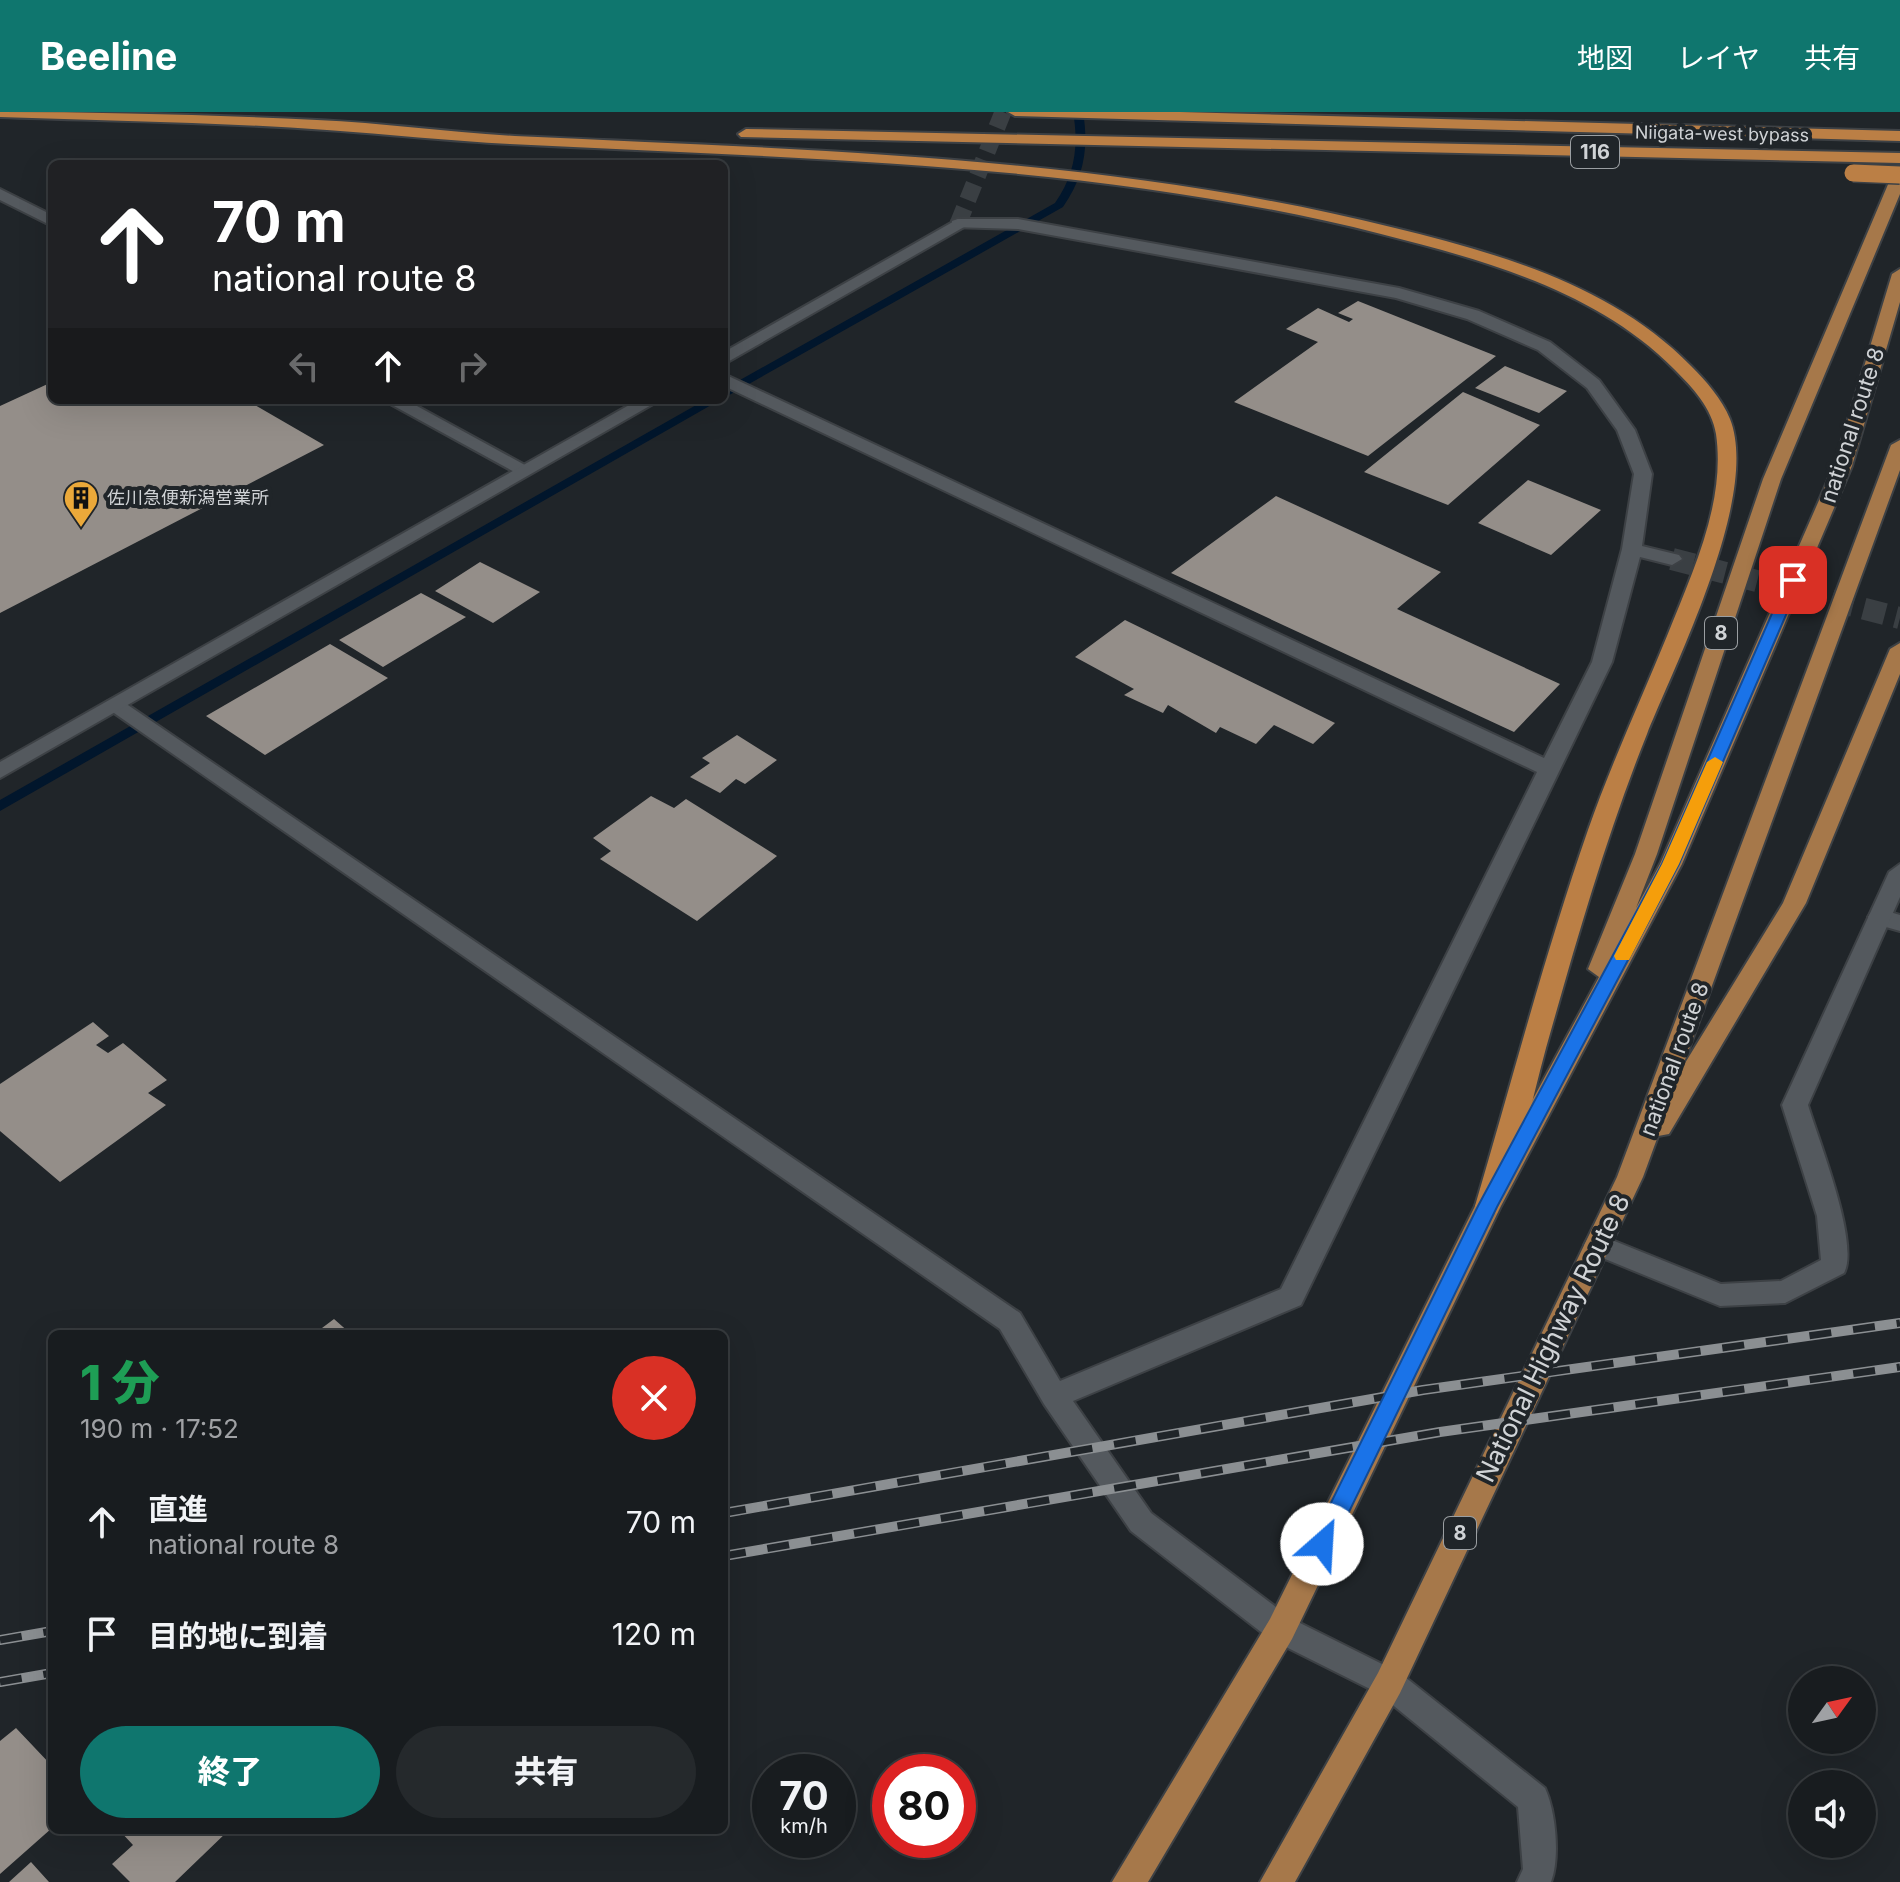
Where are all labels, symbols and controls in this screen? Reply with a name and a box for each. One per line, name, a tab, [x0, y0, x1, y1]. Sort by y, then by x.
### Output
text: Beeline	[40, 33, 177, 79]
text: 地図	[1577, 41, 1633, 75]
text: レイヤ	[1677, 41, 1760, 75]
text: 共有	[1804, 41, 1860, 75]
street label: Niigata-west bypass	[1635, 121, 1809, 146]
road number: 116	[1571, 136, 1619, 168]
text: 70 m	[212, 188, 346, 256]
icon: ahead	[80, 192, 184, 296]
text: national route 8	[212, 256, 477, 300]
icon: left	[282, 344, 326, 388]
icon: ahead	[366, 344, 410, 388]
icon: right	[450, 344, 494, 388]
street label: national route 8	[1815, 344, 1889, 506]
building icon: 佐川急便新潟営業所	[62, 479, 100, 529]
place label: 佐川急便新潟営業所	[107, 487, 269, 508]
pin	[1759, 546, 1827, 614]
icon: arrive	[1771, 558, 1815, 602]
road number: 8	[1705, 617, 1737, 649]
street label: national route 8	[1634, 979, 1714, 1139]
street label: National Highway Route 8	[1469, 1189, 1636, 1487]
text: 1 分	[80, 1353, 160, 1412]
button: close	[612, 1356, 696, 1440]
text: 190 m · 17:52	[80, 1413, 239, 1444]
text: 直進	[148, 1491, 208, 1527]
icon: ahead	[80, 1500, 124, 1544]
position arrow	[1280, 1502, 1364, 1586]
text: 70 m	[626, 1504, 696, 1540]
road number: 8	[1444, 1517, 1476, 1549]
text: national route 8	[148, 1529, 339, 1560]
icon: arrive	[80, 1612, 124, 1656]
text: 120 m	[612, 1616, 696, 1652]
text: 目的地に到着	[148, 1618, 328, 1654]
north arrow	[1788, 1666, 1876, 1754]
map controls	[1788, 1666, 1876, 1858]
button: 終了	[80, 1726, 380, 1818]
button: 共有	[396, 1726, 696, 1818]
speed limit sign: 80	[872, 1754, 976, 1858]
button: sound	[1788, 1770, 1876, 1858]
text: 70	[779, 1771, 829, 1820]
text: km/h	[780, 1814, 828, 1838]

